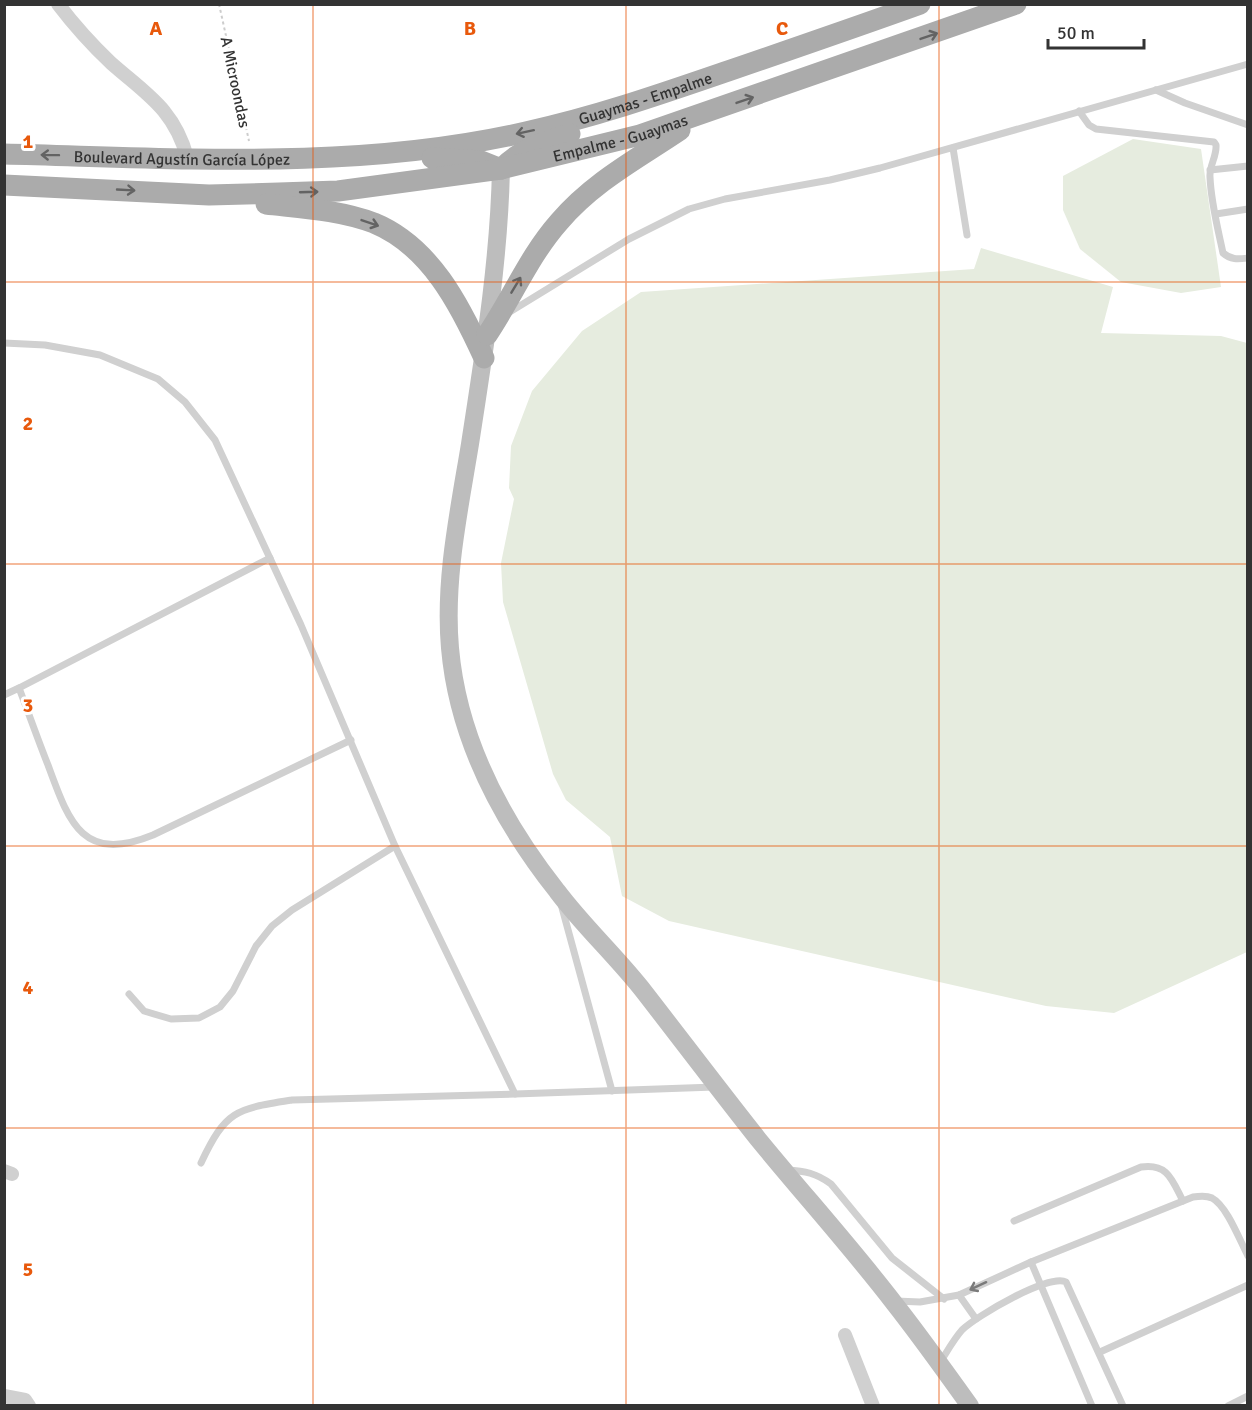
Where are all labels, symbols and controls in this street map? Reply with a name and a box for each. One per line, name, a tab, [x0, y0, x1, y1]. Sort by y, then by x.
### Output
scale bar	[1048, 12, 1144, 50]
text: A	[150, 16, 163, 41]
text: B	[464, 16, 476, 41]
text: C	[776, 16, 788, 41]
text: 50 m	[1057, 22, 1095, 44]
one-way arrow	[919, 29, 938, 40]
street label: A Microondas	[216, 35, 254, 130]
street label: Guaymas - Empalme	[577, 68, 715, 130]
one-way arrow	[735, 94, 754, 105]
street label: Empalme - Guaymas	[551, 110, 690, 167]
one-way arrow	[515, 127, 535, 138]
text: 1	[23, 129, 34, 154]
street label: Boulevard Agustín García López	[73, 147, 290, 170]
one-way arrow	[40, 149, 60, 161]
one-way arrow	[115, 185, 135, 196]
one-way arrow	[299, 186, 319, 198]
one-way arrow	[360, 218, 378, 229]
one-way arrow	[511, 277, 523, 294]
text: 2	[23, 411, 33, 436]
text: 3	[23, 693, 33, 718]
text: 4	[23, 975, 34, 1000]
text: 5	[23, 1257, 33, 1282]
one-way arrow	[970, 1281, 988, 1292]

